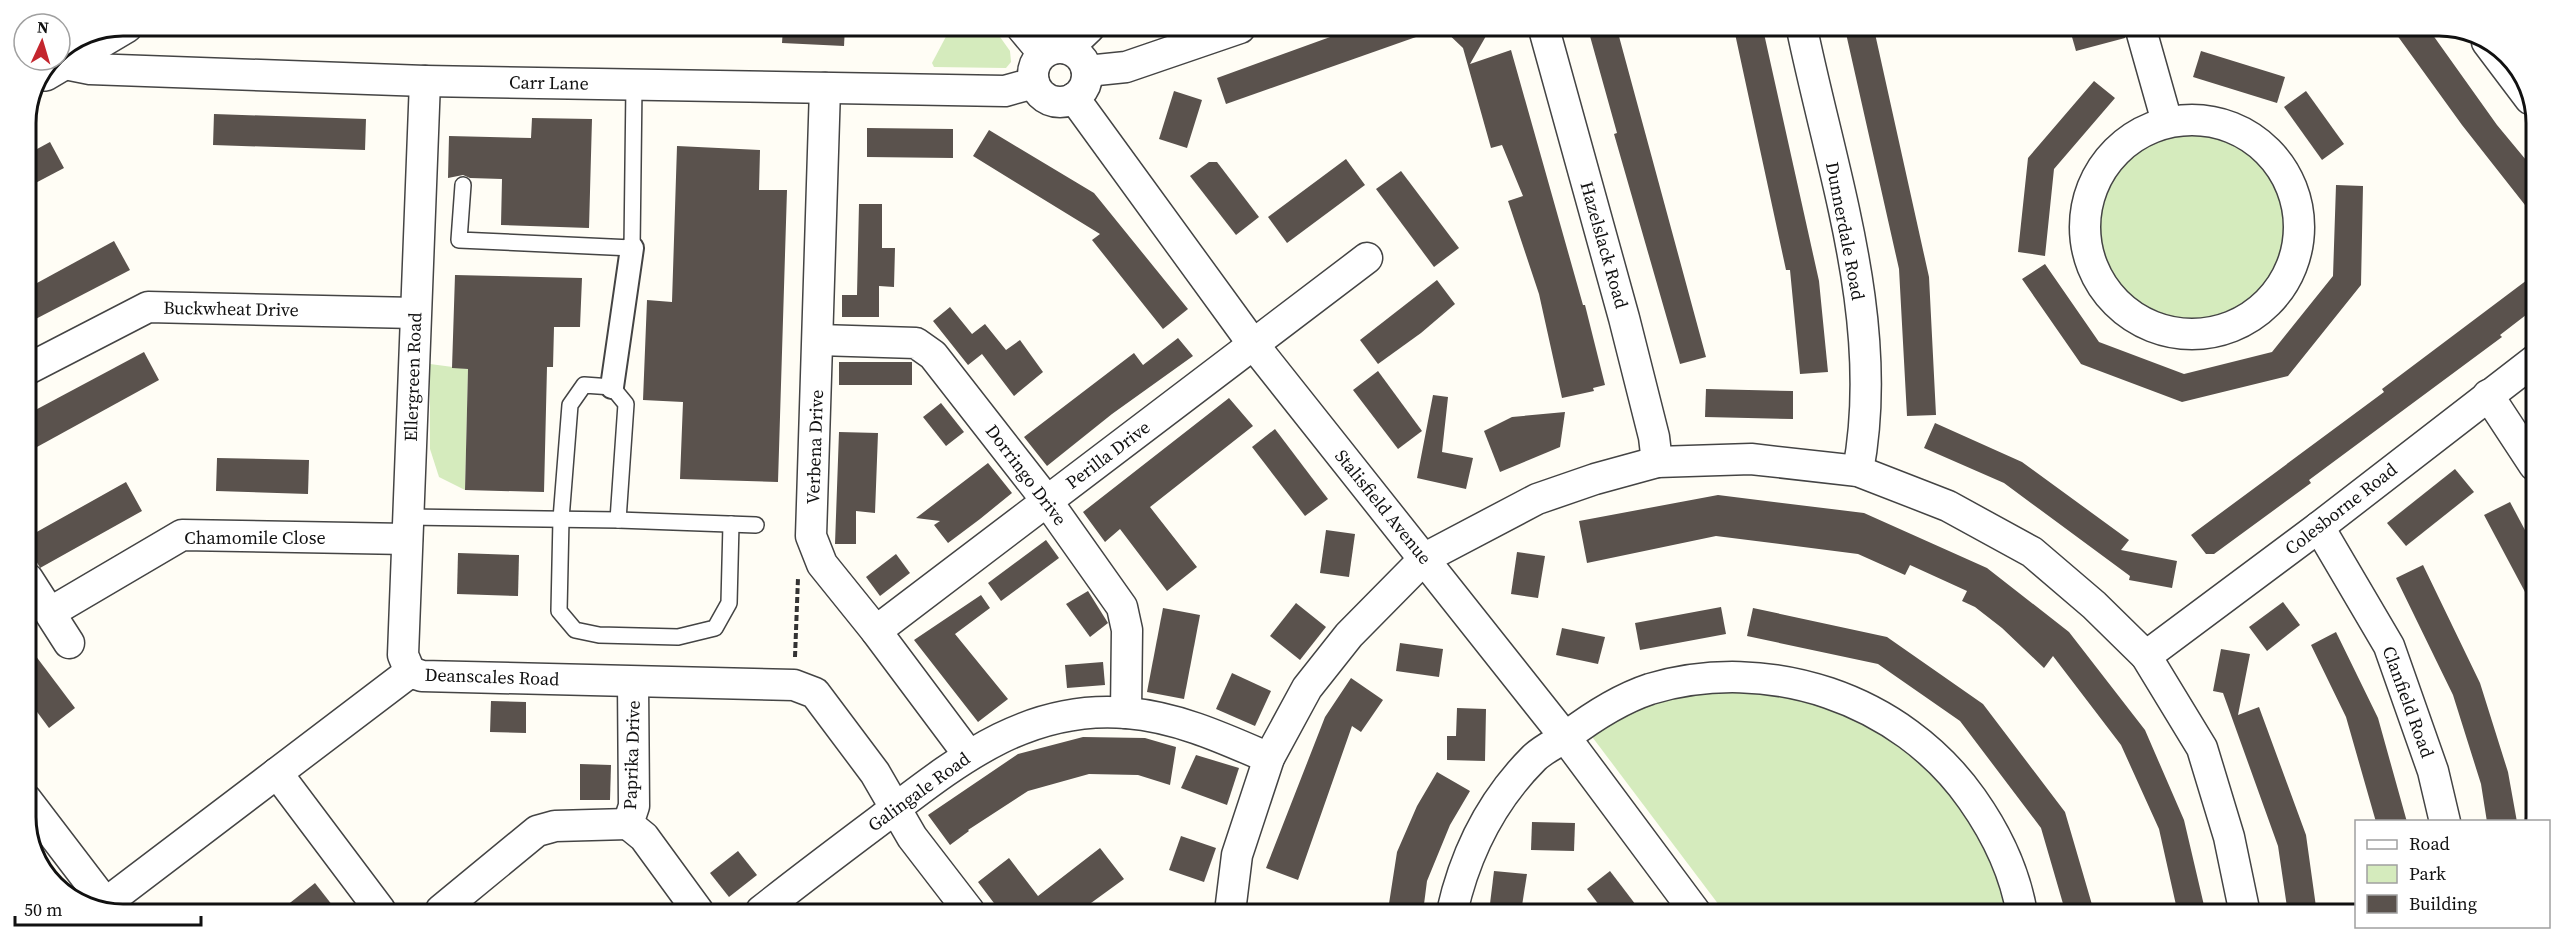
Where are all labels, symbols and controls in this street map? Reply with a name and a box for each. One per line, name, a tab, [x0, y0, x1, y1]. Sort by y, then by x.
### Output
north arrow	[12, 12, 72, 72]
text: N	[36, 16, 50, 38]
street label: Carr Lane	[509, 69, 589, 96]
street label: Dunnerdale Road	[1820, 160, 1871, 302]
street label: Hazelslack Road	[1574, 178, 1635, 311]
street label: Buckwheat Drive	[163, 295, 299, 322]
street label: Ellergreen Road	[398, 312, 427, 442]
street label: Verbena Drive	[800, 389, 829, 505]
street label: Perilla Drive	[1060, 415, 1155, 495]
street label: Dorringo Drive	[980, 419, 1073, 530]
street label: Stalisfield Avenue	[1329, 444, 1438, 569]
street label: Colesborne Road	[2279, 457, 2402, 560]
street label: Chamomile Close	[184, 525, 326, 550]
street label: Clanfield Road	[2377, 643, 2440, 761]
street label: Deanscales Road	[424, 662, 560, 691]
street label: Paprika Drive	[617, 700, 646, 810]
street label: Galingale Road	[863, 746, 975, 837]
legend	[2355, 820, 2550, 928]
text: Road	[2409, 831, 2450, 856]
text: Park	[2409, 861, 2446, 886]
scale bar	[15, 889, 201, 927]
text: Building	[2409, 891, 2477, 916]
text: 50 m	[24, 897, 62, 922]

